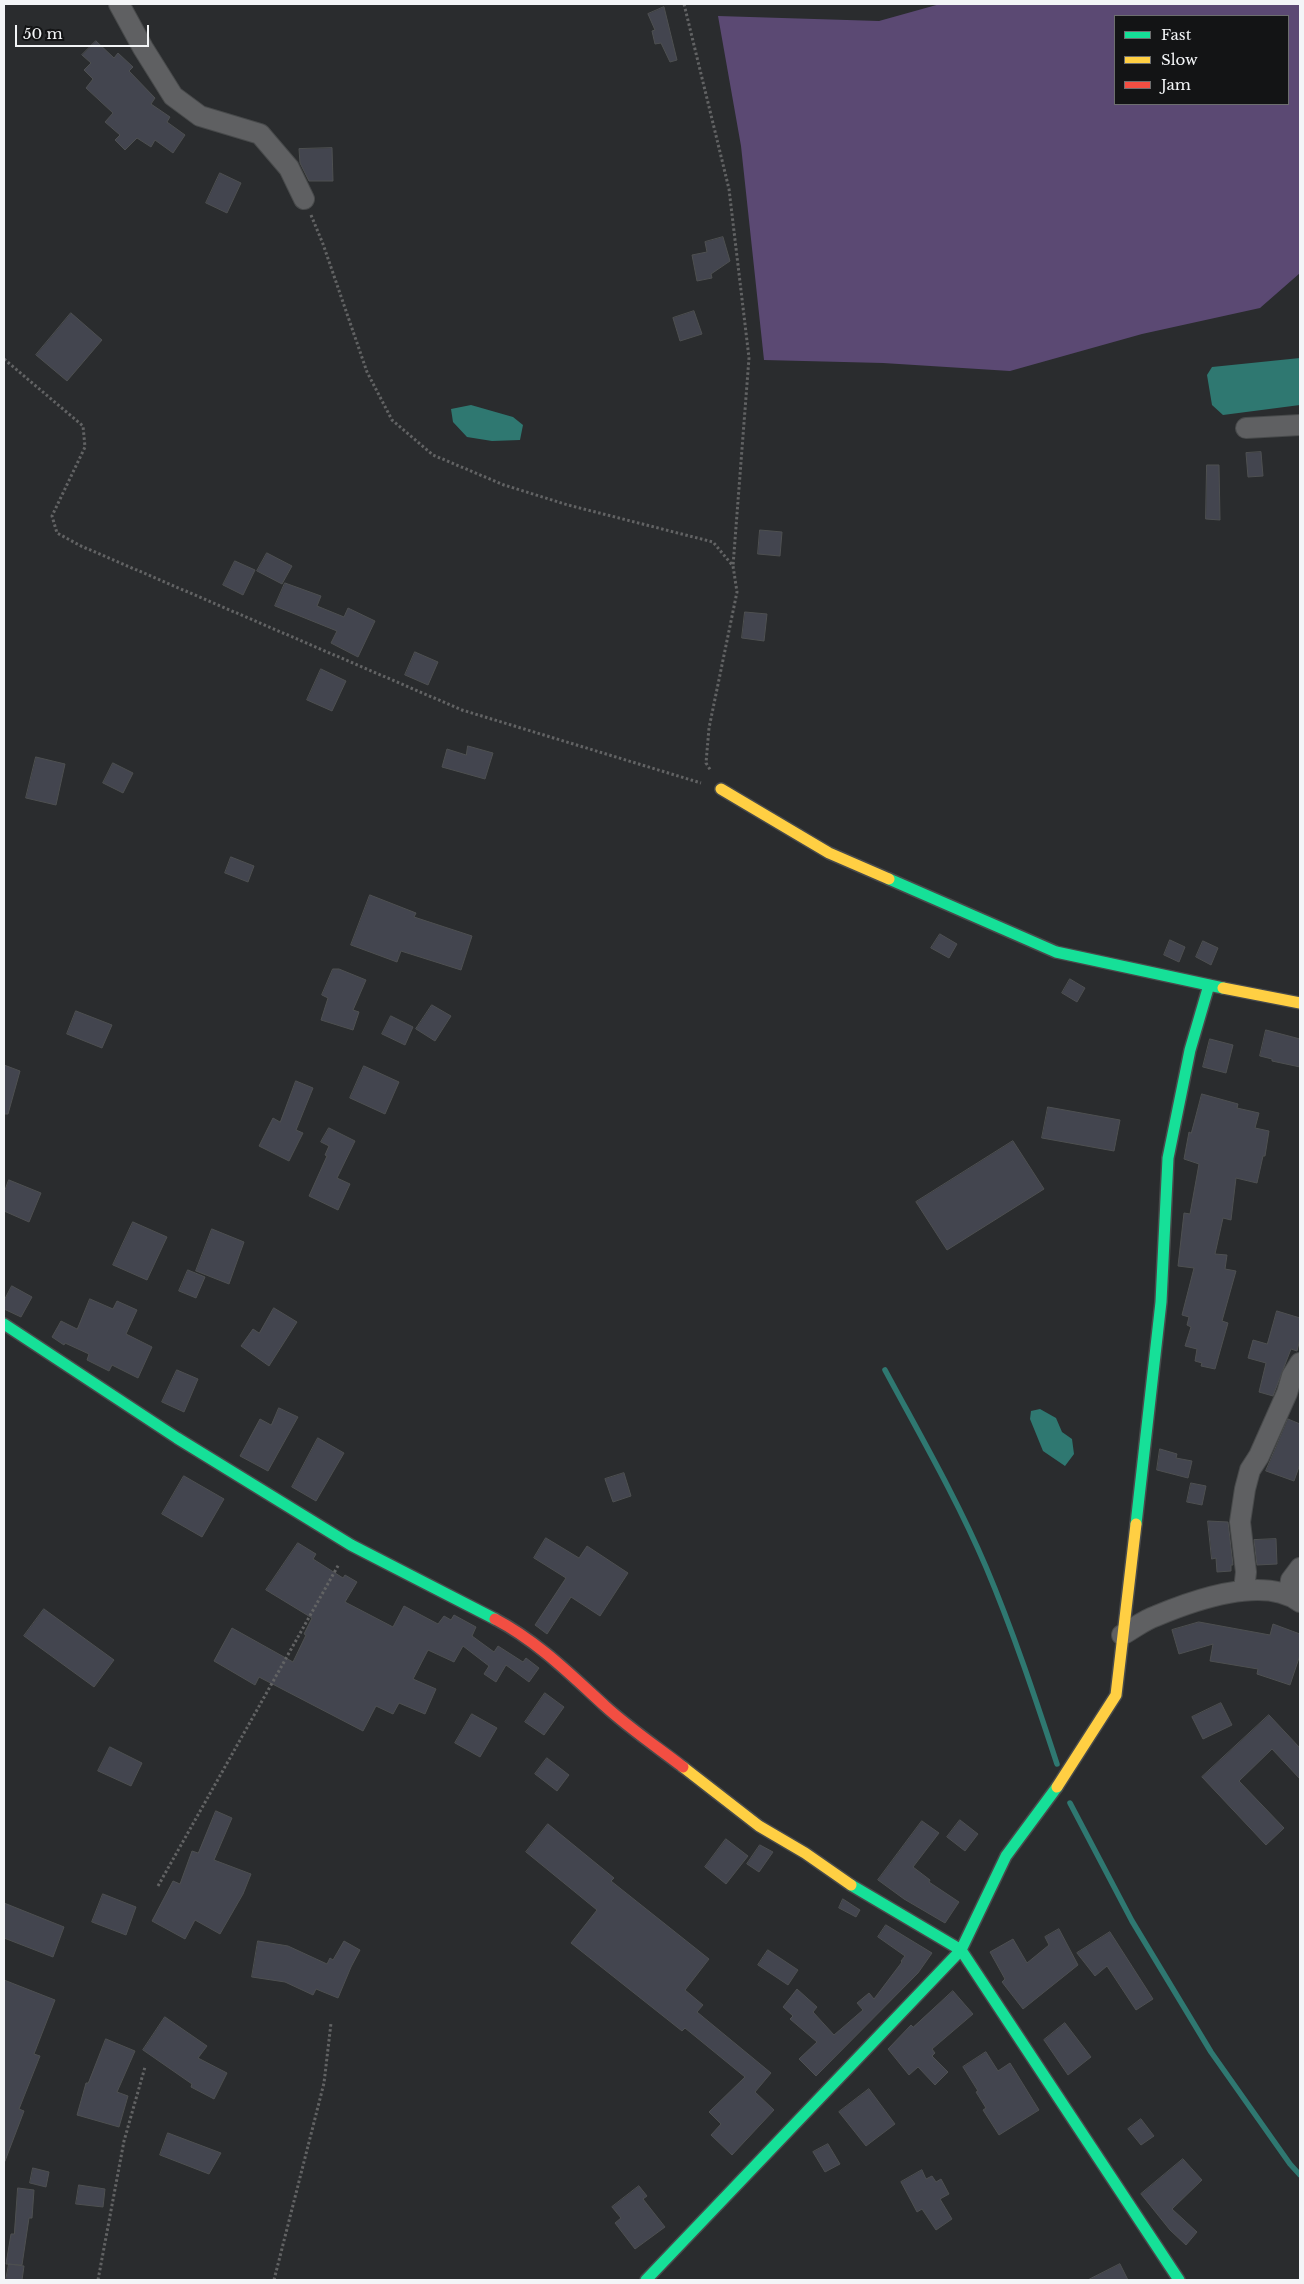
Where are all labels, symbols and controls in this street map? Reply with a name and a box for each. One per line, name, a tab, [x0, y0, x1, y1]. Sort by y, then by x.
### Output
scale bar	[18, 15, 151, 47]
legend	[1114, 15, 1289, 105]
text: 50 m	[23, 24, 63, 43]
text: Fast	[1161, 25, 1191, 44]
text: Slow	[1161, 50, 1198, 69]
text: Jam	[1161, 75, 1191, 94]

